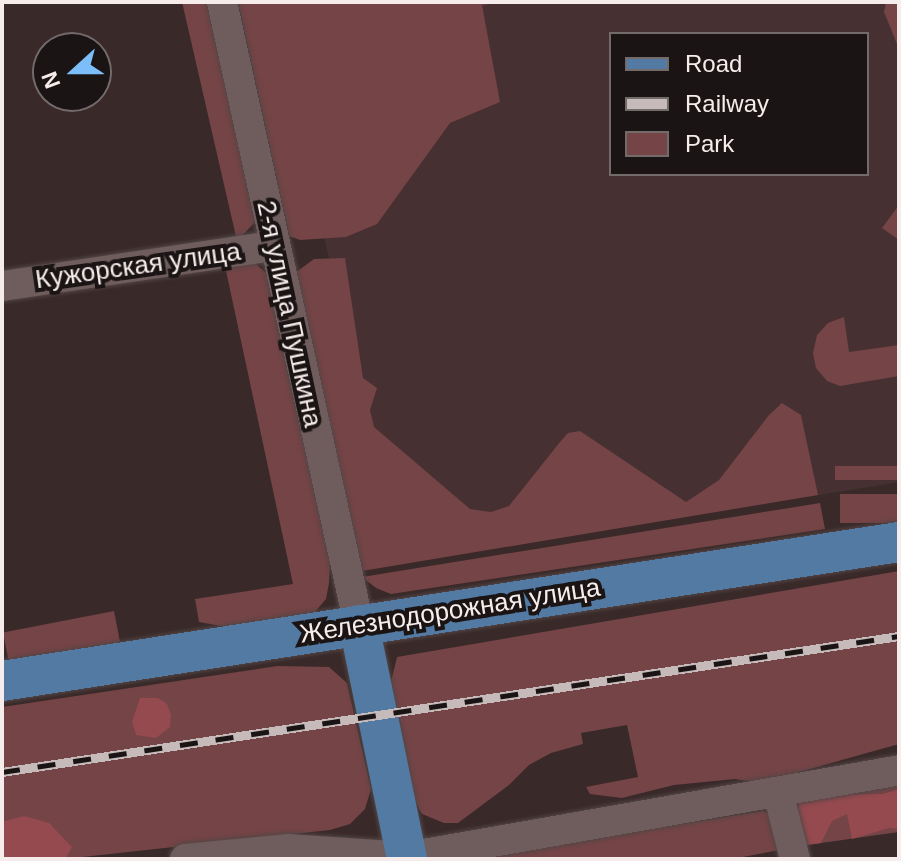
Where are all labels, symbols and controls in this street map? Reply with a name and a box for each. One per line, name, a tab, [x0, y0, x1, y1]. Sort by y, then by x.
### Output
north arrow	[32, 32, 112, 112]
legend	[609, 32, 869, 176]
text: Road	[685, 50, 742, 77]
text: N	[36, 68, 66, 92]
text: Railway	[685, 90, 769, 117]
text: Park	[685, 130, 734, 157]
street label: 2-я улица Пушкина	[250, 198, 328, 430]
street label: Кужорская улица	[33, 236, 243, 296]
street label: Железнодорожная улица	[298, 572, 602, 650]

